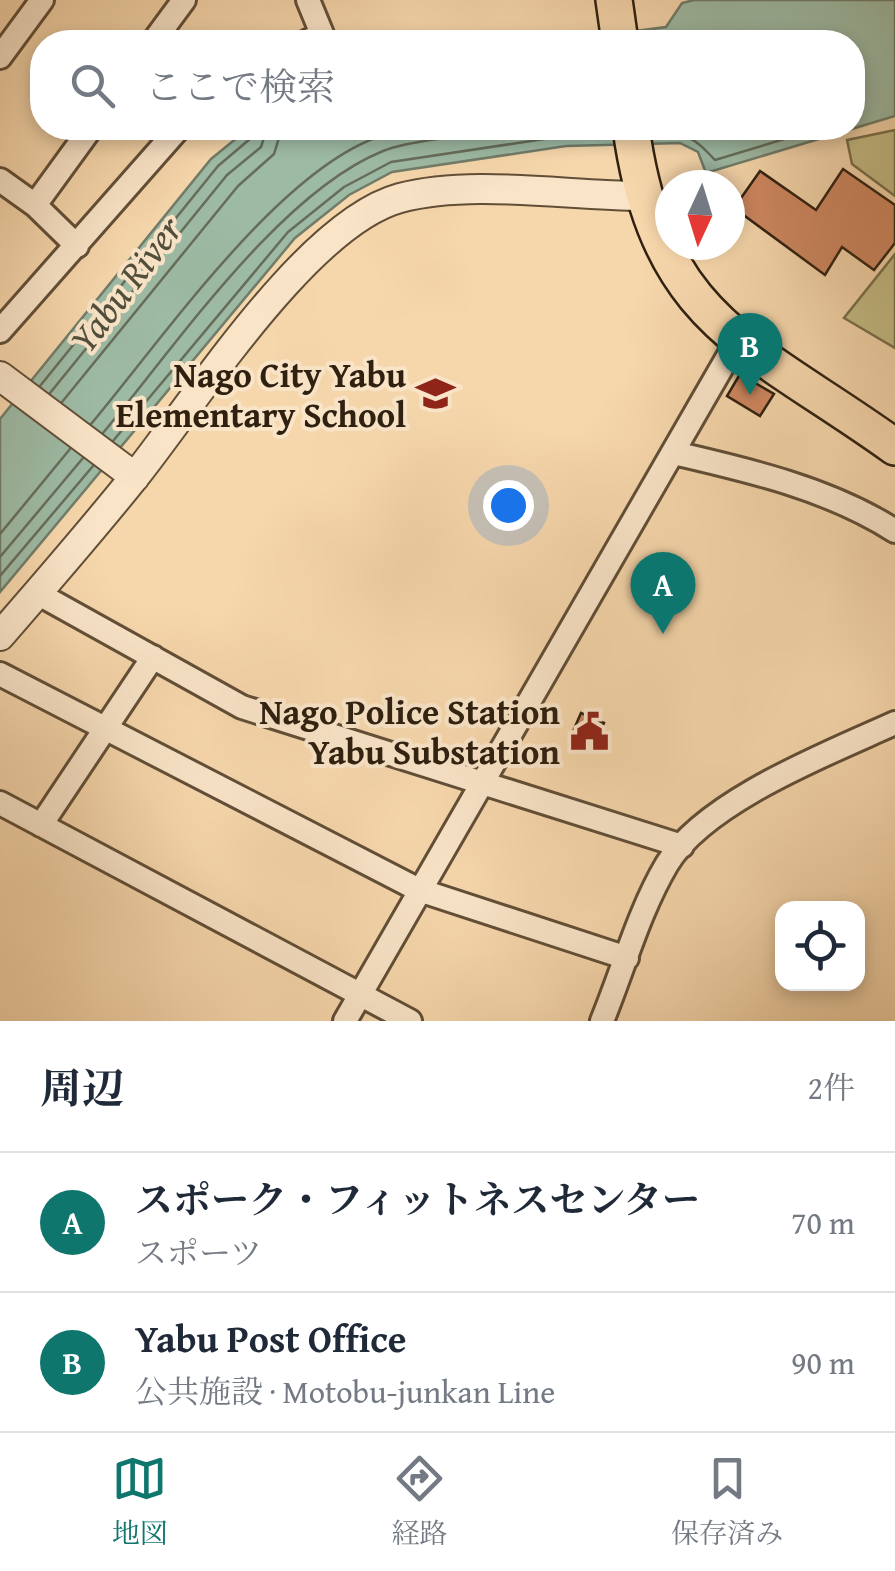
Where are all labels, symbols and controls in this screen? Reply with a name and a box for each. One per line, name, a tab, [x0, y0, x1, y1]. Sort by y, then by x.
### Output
search box	[30, 30, 865, 140]
icon: search	[65, 58, 120, 113]
text: ここで検索	[145, 58, 335, 114]
north arrow	[655, 170, 745, 260]
water label: Yabu River	[55, 202, 196, 364]
pin: B	[718, 312, 782, 395]
place label: Nago City Yabu Elementary School	[116, 349, 406, 440]
school or university icon: Nago City Yabu Elementary School	[415, 373, 457, 415]
your location	[483, 480, 534, 531]
pin: A	[630, 552, 696, 634]
place label: Nago Police Station Yabu Substation	[259, 686, 560, 777]
public building icon: Nago Police Station Yabu Substation	[569, 710, 611, 752]
map controls	[775, 901, 865, 991]
button: locate	[775, 901, 865, 991]
text: 周辺	[40, 1057, 124, 1118]
text: 2件	[808, 1064, 855, 1111]
text: スポーク・フィットネスセンター	[135, 1171, 700, 1227]
text: A	[62, 1199, 83, 1246]
text: 70 m	[791, 1199, 855, 1246]
text: スポーツ	[135, 1229, 262, 1276]
text: Yabu Post Office	[135, 1310, 407, 1366]
text: B	[63, 1339, 82, 1386]
text: 90 m	[791, 1339, 855, 1386]
text: 公共施設 · Motobu-junkan Line	[135, 1368, 555, 1415]
tab: 地図	[112, 1451, 168, 1553]
tab: 経路	[391, 1451, 447, 1553]
tab: 保存済み	[671, 1451, 783, 1553]

